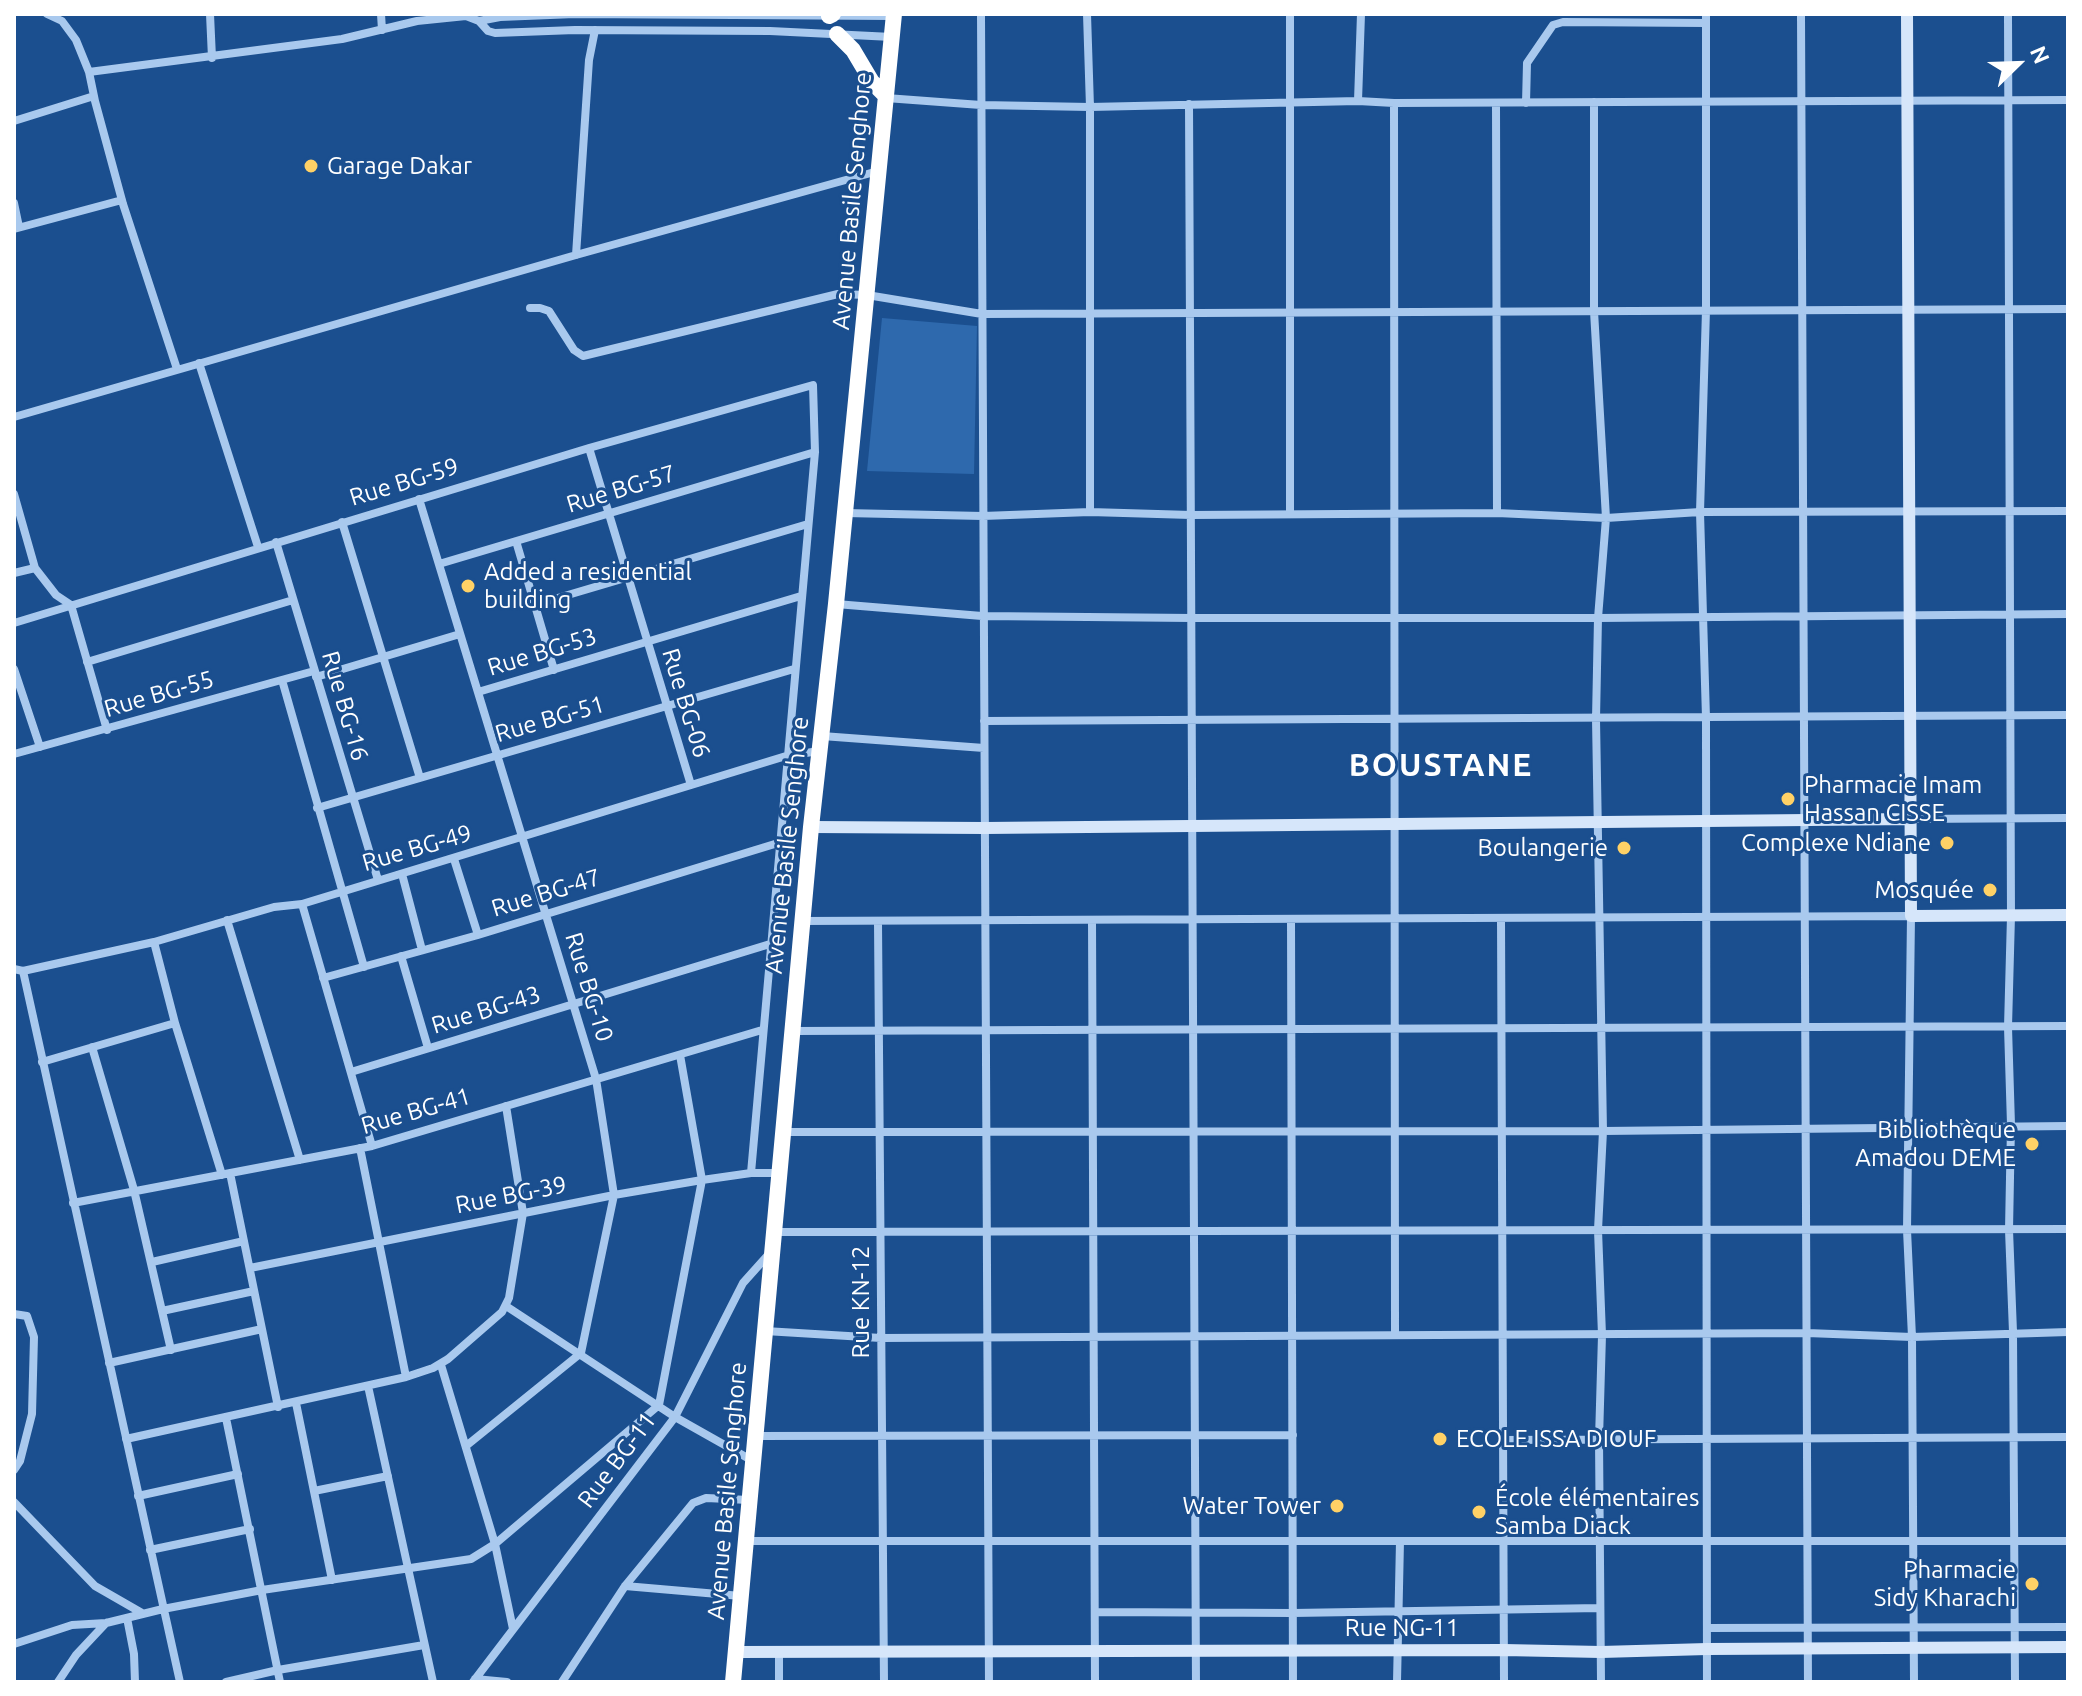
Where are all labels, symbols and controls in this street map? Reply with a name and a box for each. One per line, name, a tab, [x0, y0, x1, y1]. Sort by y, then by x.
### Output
north arrow	[1978, 24, 2058, 104]
text: N	[2026, 42, 2055, 67]
street label: Avenue Basile Senghore	[826, 71, 878, 331]
place label: Garage Dakar	[327, 152, 472, 180]
marker: Garage Dakar	[302, 157, 320, 175]
street label: Rue BG-59	[346, 452, 462, 512]
street label: Rue BG-57	[563, 459, 679, 519]
place label: Added a residential building	[484, 558, 692, 614]
marker: Added a residential building	[459, 577, 477, 595]
street label: Rue BG-53	[484, 622, 600, 682]
street label: Rue BG-06	[656, 645, 716, 761]
street label: Rue BG-16	[316, 648, 374, 764]
street label: Rue BG-55	[101, 665, 217, 723]
street label: Rue BG-51	[492, 690, 608, 748]
street label: Avenue Basile Senghore	[759, 715, 815, 975]
district label: BOUSTANE	[1349, 746, 1533, 784]
place label: Pharmacie Imam Hassan CISSE	[1804, 771, 1982, 827]
marker: Pharmacie Imam Hassan CISSE	[1779, 790, 1797, 808]
street label: Rue BG-49	[359, 819, 475, 877]
place label: Complexe Ndiane	[1741, 829, 1931, 857]
place label: Boulangerie	[1477, 834, 1608, 862]
marker: Complexe Ndiane	[1938, 834, 1956, 852]
marker: Boulangerie	[1615, 839, 1633, 857]
street label: Rue BG-47	[488, 863, 604, 923]
place label: Mosquée	[1874, 876, 1974, 904]
marker: Mosquée	[1981, 881, 1999, 899]
street label: Rue BG-10	[559, 929, 619, 1045]
street label: Rue BG-43	[428, 980, 544, 1040]
street label: Rue BG-41	[358, 1082, 474, 1140]
place label: Bibliothèque Amadou DEME	[1855, 1116, 2016, 1172]
marker: Bibliothèque Amadou DEME	[2023, 1135, 2041, 1153]
street label: Rue BG-39	[453, 1170, 569, 1220]
street label: Rue KN-12	[847, 1245, 875, 1359]
street label: Avenue Basile Senghore	[701, 1361, 753, 1621]
street label: Rue BG-11	[572, 1406, 662, 1514]
place label: ECOLE ISSA DIOUF	[1456, 1425, 1656, 1453]
marker: ECOLE ISSA DIOUF	[1431, 1430, 1449, 1448]
place label: École élémentaires Samba Diack	[1495, 1484, 1699, 1540]
place label: Water Tower	[1183, 1492, 1321, 1520]
marker: Water Tower	[1328, 1497, 1346, 1515]
marker: École élémentaires Samba Diack	[1470, 1503, 1488, 1521]
place label: Pharmacie Sidy Kharachi	[1874, 1556, 2016, 1612]
marker: Pharmacie Sidy Kharachi	[2023, 1575, 2041, 1593]
street label: Rue NG-11	[1345, 1614, 1459, 1642]

